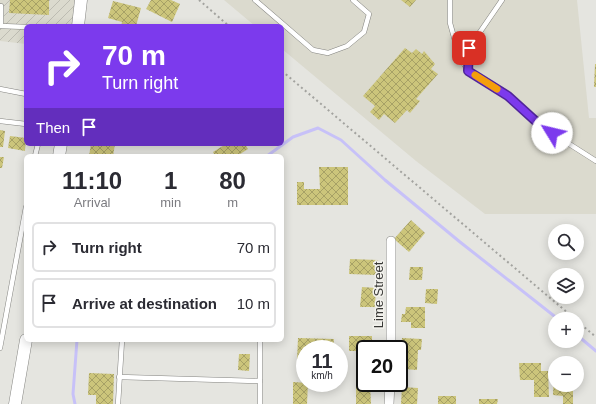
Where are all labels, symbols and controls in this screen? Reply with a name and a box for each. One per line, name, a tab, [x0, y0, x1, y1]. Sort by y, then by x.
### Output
pin	[452, 31, 486, 65]
icon: arrive	[458, 37, 480, 59]
icon: right	[36, 40, 88, 92]
text: 70 m	[102, 40, 166, 71]
text: Turn right	[102, 73, 178, 93]
position arrow	[531, 112, 573, 154]
icon: arrive	[78, 116, 100, 138]
text: Then	[36, 119, 70, 136]
text: 11:10	[62, 167, 122, 194]
text: 1	[164, 167, 177, 194]
text: 80	[219, 167, 246, 194]
text: Arrival	[74, 195, 111, 210]
text: min	[160, 195, 181, 210]
text: m	[227, 195, 238, 210]
map controls	[548, 224, 584, 392]
button: search	[548, 224, 584, 260]
icon: right	[38, 236, 60, 258]
text: Turn right	[72, 239, 142, 256]
text: 70 m	[237, 239, 270, 256]
street label: Lime Street	[371, 261, 386, 328]
button: layers	[548, 268, 584, 304]
icon: arrive	[38, 292, 60, 314]
text: Arrive at destination	[72, 295, 217, 312]
text: 10 m	[237, 295, 270, 312]
button: +	[548, 312, 584, 348]
speed limit sign: 20	[356, 340, 408, 392]
text: 11	[311, 350, 333, 372]
button: −	[548, 356, 584, 392]
text: km/h	[311, 370, 333, 381]

